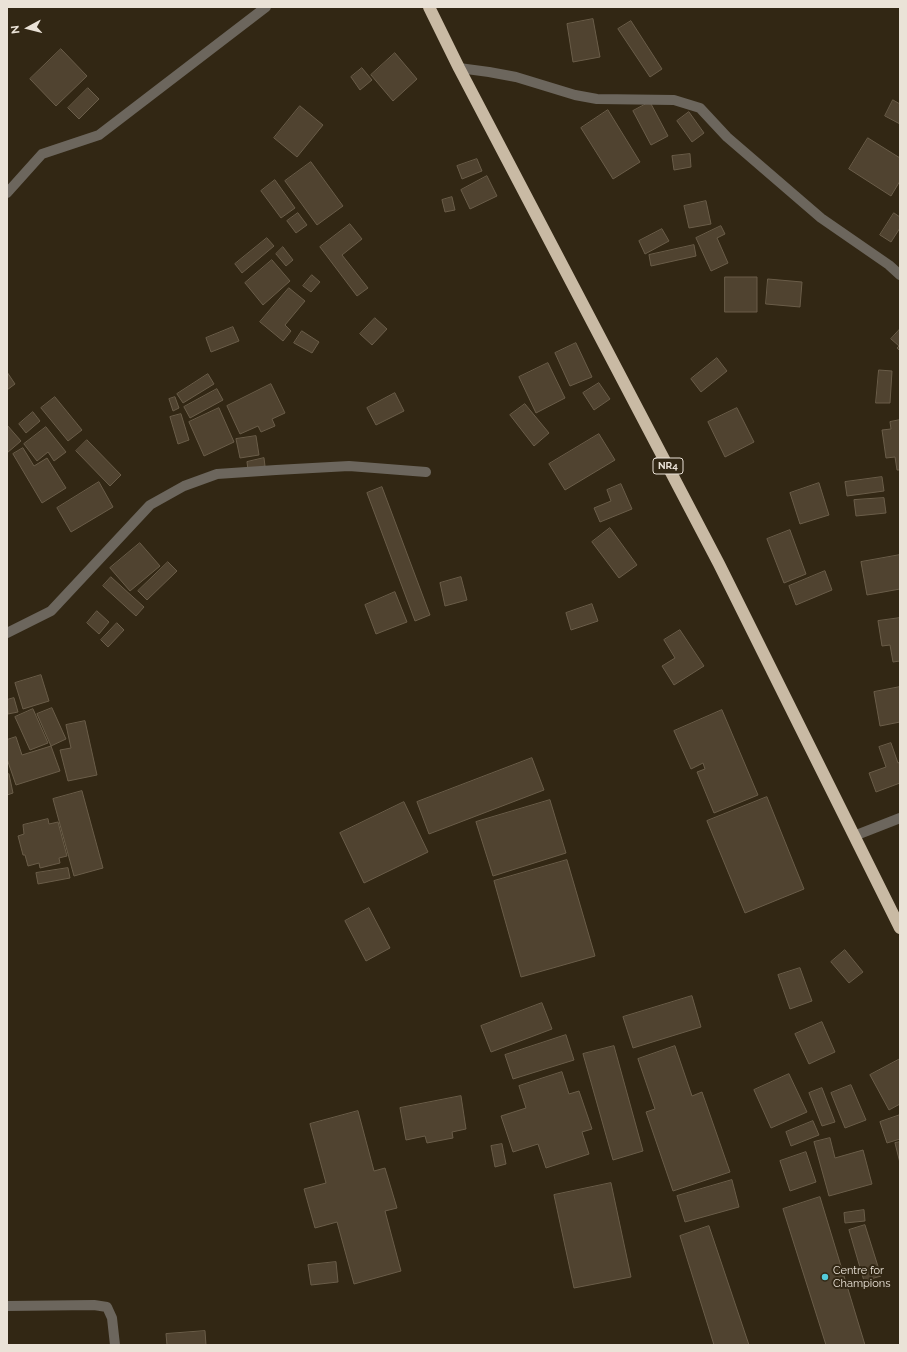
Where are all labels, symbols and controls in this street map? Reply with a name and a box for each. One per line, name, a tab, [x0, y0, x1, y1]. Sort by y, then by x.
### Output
north arrow	[8, 8, 48, 48]
text: N	[9, 25, 23, 34]
road number: NR4	[653, 458, 683, 474]
place label: Centre for Champions	[833, 1264, 891, 1290]
marker: Centre for Champions	[820, 1272, 830, 1282]

